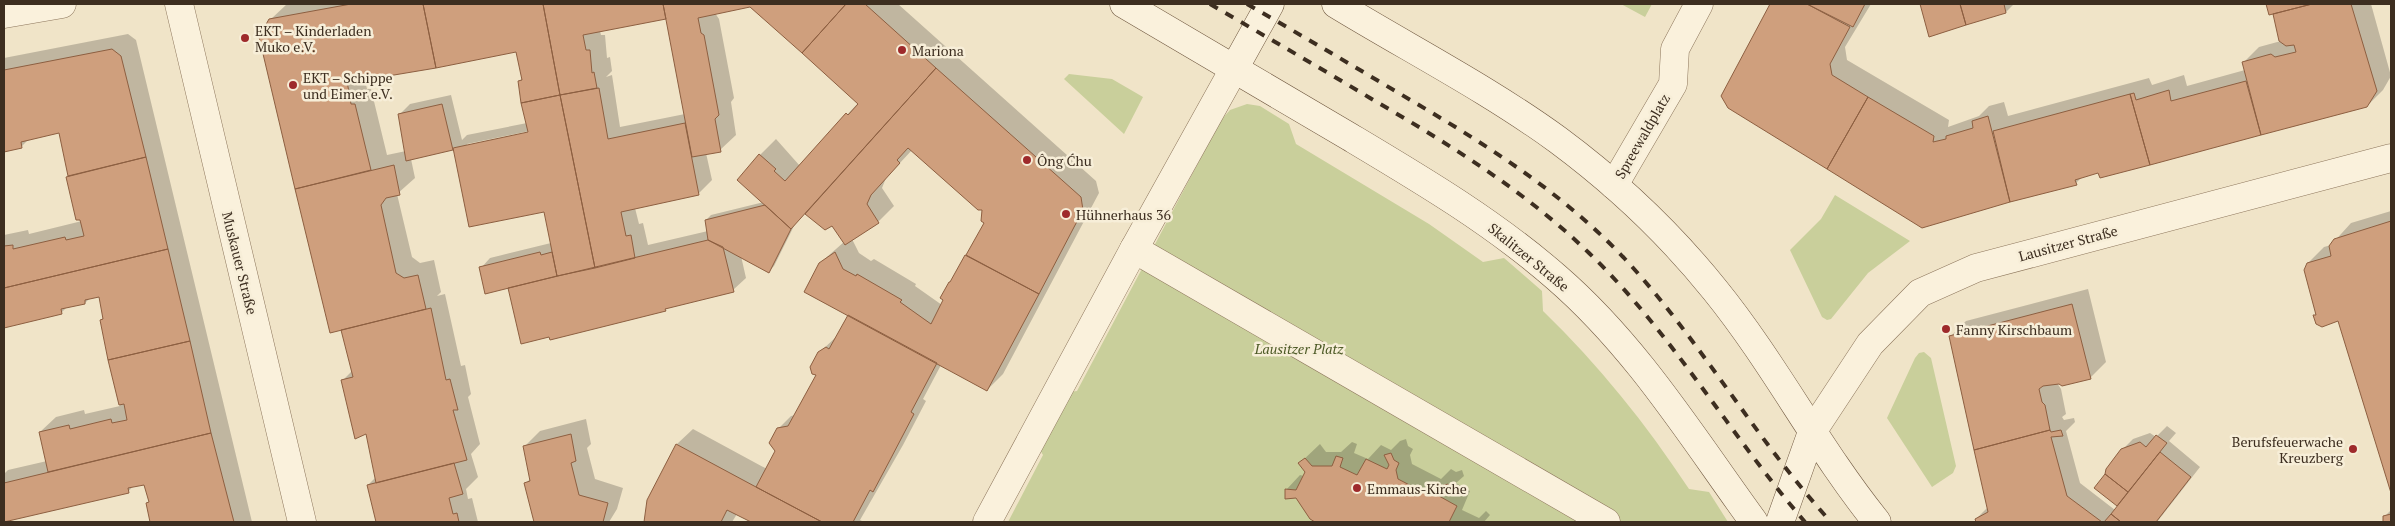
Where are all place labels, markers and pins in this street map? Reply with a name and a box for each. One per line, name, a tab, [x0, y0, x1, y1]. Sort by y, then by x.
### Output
place label: EKT – Kinderladen Muko e.V.	[255, 21, 372, 56]
marker: EKT – Kinderladen Muko e.V.	[239, 32, 251, 44]
place label: Mariona	[912, 41, 964, 60]
marker: Mariona	[896, 44, 908, 56]
place label: EKT – Schippe und Eimer e.V.	[303, 68, 393, 103]
marker: EKT – Schippe und Eimer e.V.	[287, 79, 299, 91]
place label: Ông Ćhu	[1037, 151, 1092, 170]
marker: Ông Ćhu	[1021, 154, 1033, 166]
place label: Hühnerhaus 36	[1076, 205, 1171, 224]
marker: Hühnerhaus 36	[1060, 208, 1072, 220]
place label: Fanny Kirschbaum	[1956, 320, 2072, 339]
marker: Fanny Kirschbaum	[1940, 323, 1952, 335]
place label: Berufsfeuerwache Kreuzberg	[2232, 432, 2344, 467]
marker: Berufsfeuerwache Kreuzberg	[2347, 443, 2359, 455]
place label: Emmaus-Kirche	[1367, 479, 1467, 498]
marker: Emmaus-Kirche	[1351, 482, 1363, 494]

